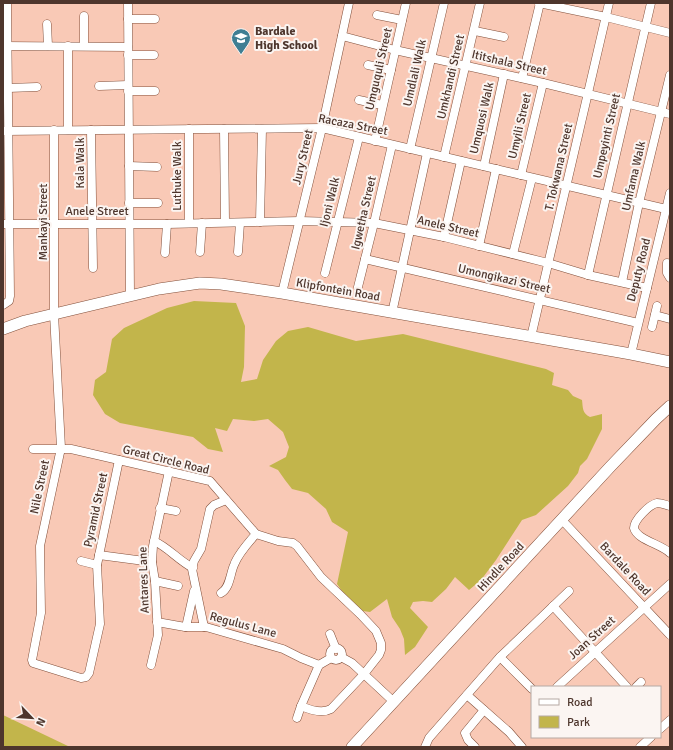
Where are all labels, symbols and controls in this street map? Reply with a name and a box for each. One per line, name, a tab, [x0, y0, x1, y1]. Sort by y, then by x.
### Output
place label: Bardale High School	[255, 24, 318, 53]
street label: Umguquli Street	[362, 26, 396, 112]
school or university icon: Bardale High School	[230, 27, 252, 55]
street label: Umkhandi Street	[434, 33, 468, 121]
street label: Umdlali Walk	[400, 38, 430, 108]
street label: Ititshala Street	[470, 47, 548, 79]
street label: Umquosi Walk	[466, 81, 498, 155]
street label: Umyili Street	[505, 92, 535, 160]
street label: Umpeyinti Street	[590, 92, 624, 180]
street label: Racaza Street	[317, 111, 389, 139]
street label: T. Tokwana Street	[542, 122, 576, 212]
street label: Jury Street	[289, 128, 317, 186]
street label: Kala Walk	[73, 138, 88, 188]
street label: Umfama Walk	[619, 140, 649, 212]
street label: Luthuke Walk	[170, 141, 185, 211]
street label: Ijoni Walk	[317, 175, 343, 229]
street label: Igwetha Street	[348, 175, 380, 251]
street label: Mankayi Street	[36, 183, 51, 261]
street label: Anele Street	[65, 204, 129, 219]
street label: Anele Street	[416, 213, 480, 241]
street label: Deputy Road	[624, 237, 654, 303]
street label: Umongikazi Street	[456, 261, 552, 297]
street label: Klipfontein Road	[295, 275, 381, 305]
street label: Great Circle Road	[121, 442, 211, 478]
street label: Nile Street	[27, 459, 53, 515]
street label: Pyramid Street	[81, 471, 111, 549]
street label: Hindle Road	[474, 539, 528, 595]
street label: Bardale Road	[596, 539, 654, 599]
street label: Antares Lane	[135, 546, 153, 614]
street label: Regulus Lane	[208, 609, 278, 641]
street label: Joan Street	[565, 613, 619, 663]
legend	[531, 686, 661, 738]
text: Road	[567, 695, 593, 710]
north arrow	[12, 698, 52, 738]
text: Park	[567, 715, 590, 730]
text: N	[33, 716, 48, 728]

